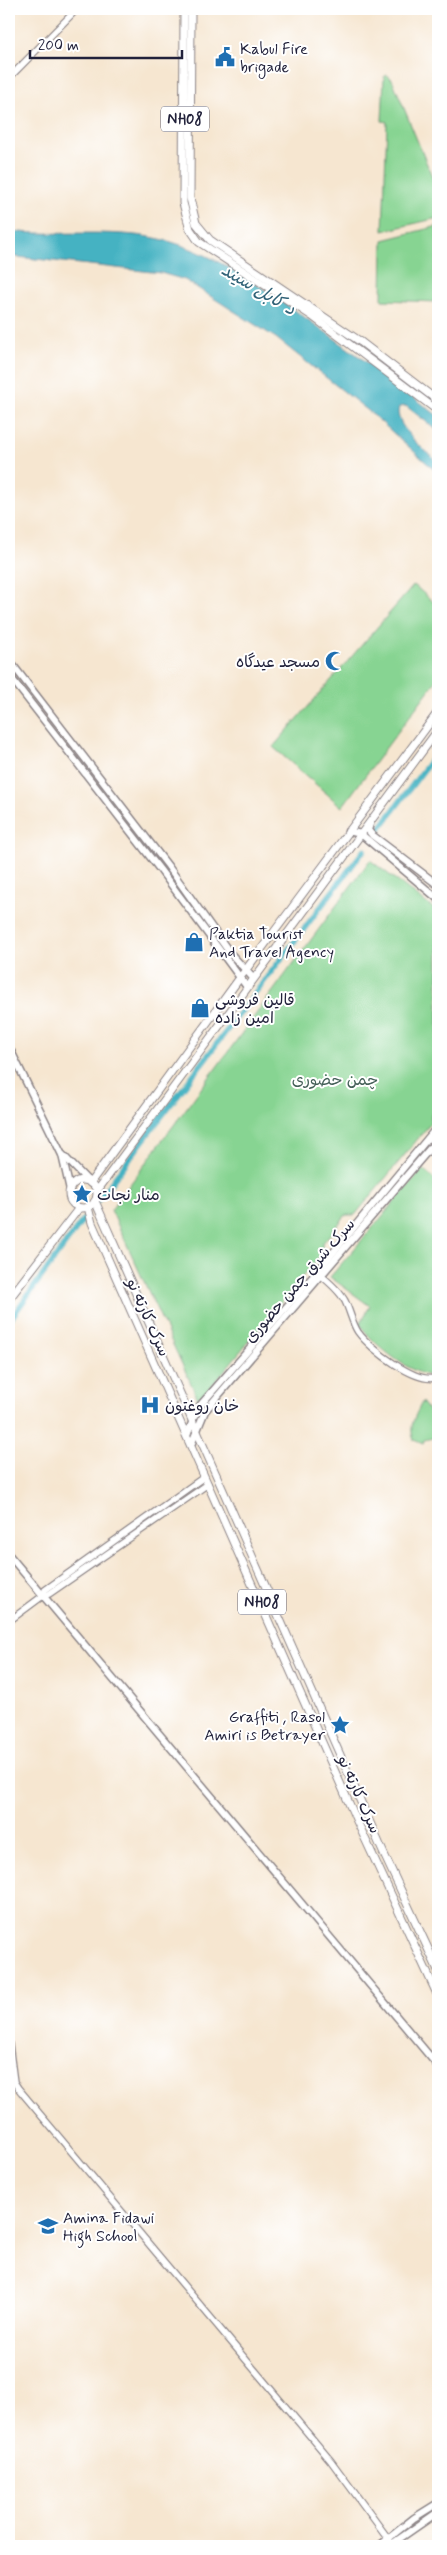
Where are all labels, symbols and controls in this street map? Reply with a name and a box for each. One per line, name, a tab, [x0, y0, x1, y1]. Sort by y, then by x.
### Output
scale bar	[30, 28, 182, 60]
text: 200 m	[38, 36, 79, 56]
place label: Kabul Fire brigade	[240, 39, 308, 79]
public building icon: Kabul Fire brigade	[214, 46, 236, 68]
road number: NH08	[161, 106, 209, 132]
water label: د کابل سيند	[217, 258, 301, 322]
mosque icon: مسجد عیدگاه	[324, 650, 346, 672]
place label: مسجد عیدگاه	[236, 652, 320, 673]
place label: Paktia Tourist And Travel Agency	[209, 924, 334, 963]
shop icon: Paktia Tourist And Travel Agency	[183, 931, 205, 953]
place label: قالین فروشی امین زاده	[215, 990, 295, 1029]
shop icon: قالین فروشی امین زاده	[189, 997, 211, 1019]
park label: چمن حضوری	[292, 1070, 378, 1091]
place icon: منار نجات	[71, 1183, 93, 1205]
place label: منار نجات	[97, 1185, 160, 1206]
street label: سرک شرق چمن حضوری	[240, 1214, 360, 1348]
street label: سرک کارته نو	[120, 1273, 174, 1360]
hospital icon: خان روغتون	[139, 1394, 161, 1416]
place label: خان روغتون	[165, 1396, 239, 1417]
road number: NH08	[238, 1590, 286, 1614]
place label: Graffiti , Rasol Amiri is Betrayer	[204, 1707, 326, 1746]
place icon: Graffiti , Rasol Amiri is Betrayer	[329, 1714, 351, 1736]
street label: سرک کارته نو	[331, 1750, 385, 1837]
place label: Amina Fidawi High School	[63, 2208, 154, 2248]
school or university icon: Amina Fidawi High School	[37, 2215, 59, 2237]

